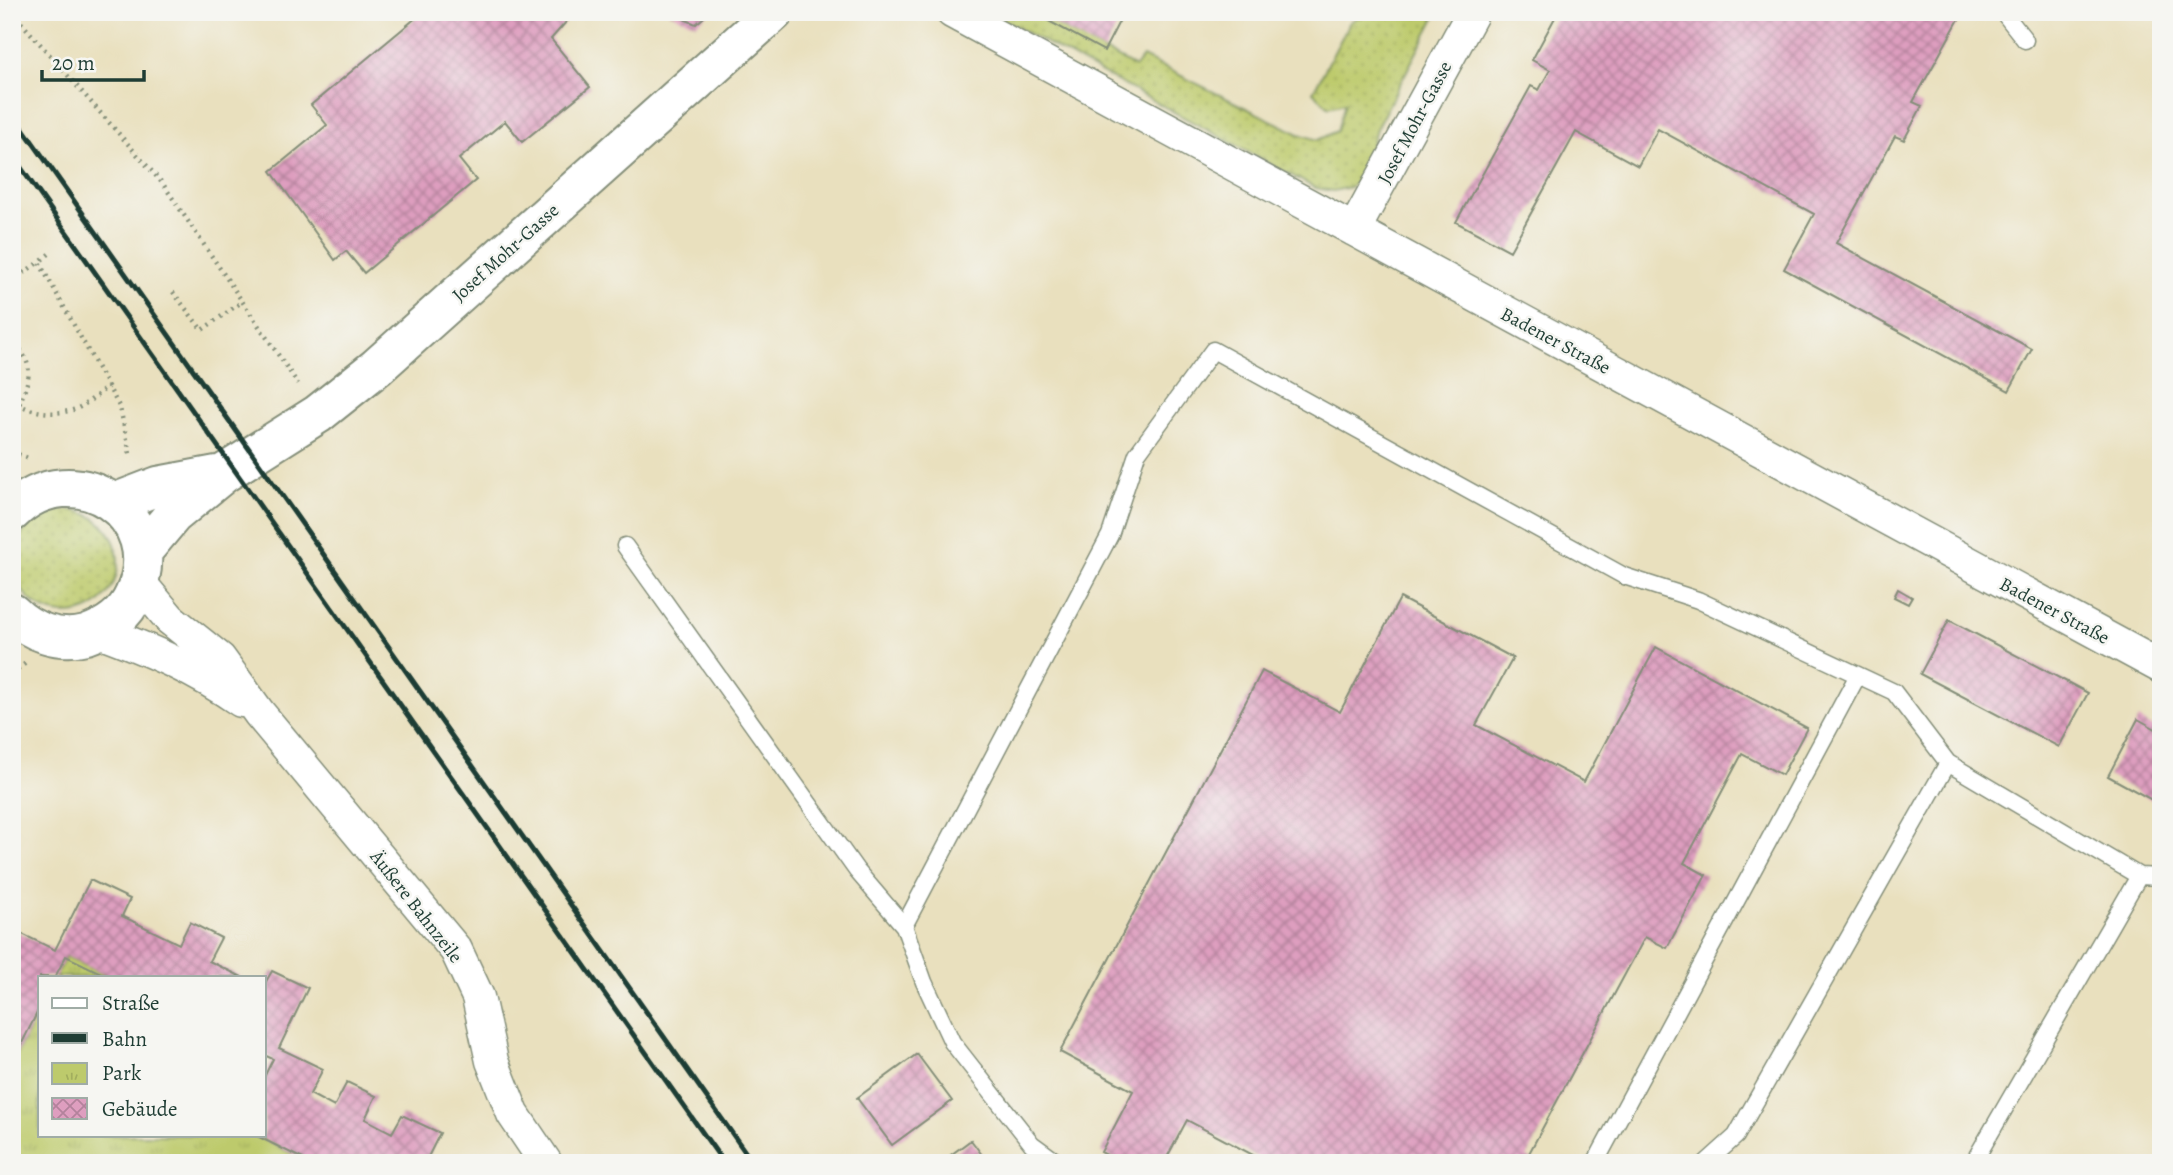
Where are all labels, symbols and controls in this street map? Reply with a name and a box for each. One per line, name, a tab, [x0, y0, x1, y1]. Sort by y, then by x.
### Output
scale bar	[42, 38, 144, 82]
text: 20 m	[52, 49, 95, 77]
street label: Josef Mohr-Gasse	[1372, 56, 1458, 188]
street label: Josef Mohr-Gasse	[447, 198, 565, 308]
street label: Badener Straße	[1496, 301, 1615, 381]
street label: Badener Straße	[1995, 571, 2114, 651]
street label: Äußere Bahnzeile	[363, 844, 469, 968]
legend	[38, 976, 266, 1136]
text: Straße	[102, 989, 160, 1017]
text: Bahn	[102, 1025, 147, 1053]
text: Park	[102, 1059, 142, 1087]
text: Gebäude	[102, 1095, 178, 1123]

